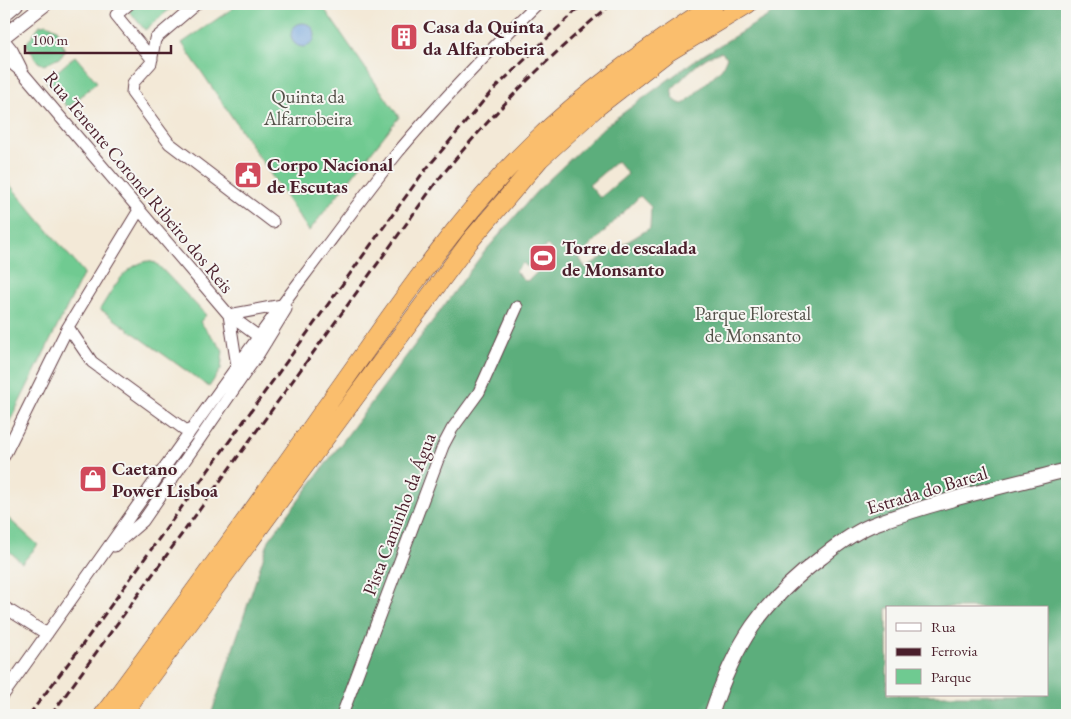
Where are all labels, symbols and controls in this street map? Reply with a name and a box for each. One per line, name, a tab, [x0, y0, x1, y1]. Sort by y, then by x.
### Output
place label: Casa da Quinta da Alfarrobeira	[423, 14, 546, 61]
scale bar	[25, 22, 171, 54]
building icon: Casa da Quinta da Alfarrobeira	[389, 22, 419, 52]
text: 100 m	[32, 30, 69, 49]
street label: Rua Tenente Coronel Ribeiro dos Reis	[39, 66, 239, 298]
park label: Quinta da Alfarrobeira	[263, 84, 353, 131]
place label: Corpo Nacional de Escutas	[267, 152, 394, 199]
public building icon: Corpo Nacional de Escutas	[233, 160, 263, 190]
place label: Torre de escalada de Monsanto	[562, 235, 697, 282]
sports icon: Torre de escalada de Monsanto	[528, 243, 558, 273]
park label: Parque Florestal de Monsanto	[695, 301, 812, 348]
street label: Pista Caminho da Água	[356, 429, 442, 599]
place label: Caetano Power Lisboa	[112, 456, 219, 503]
street label: Estrada do Barcal	[863, 460, 991, 520]
shop icon: Caetano Power Lisboa	[78, 464, 108, 494]
legend	[886, 606, 1048, 696]
text: Rua	[931, 617, 956, 636]
text: Ferrovia	[931, 641, 978, 660]
text: Parque	[931, 667, 971, 686]

